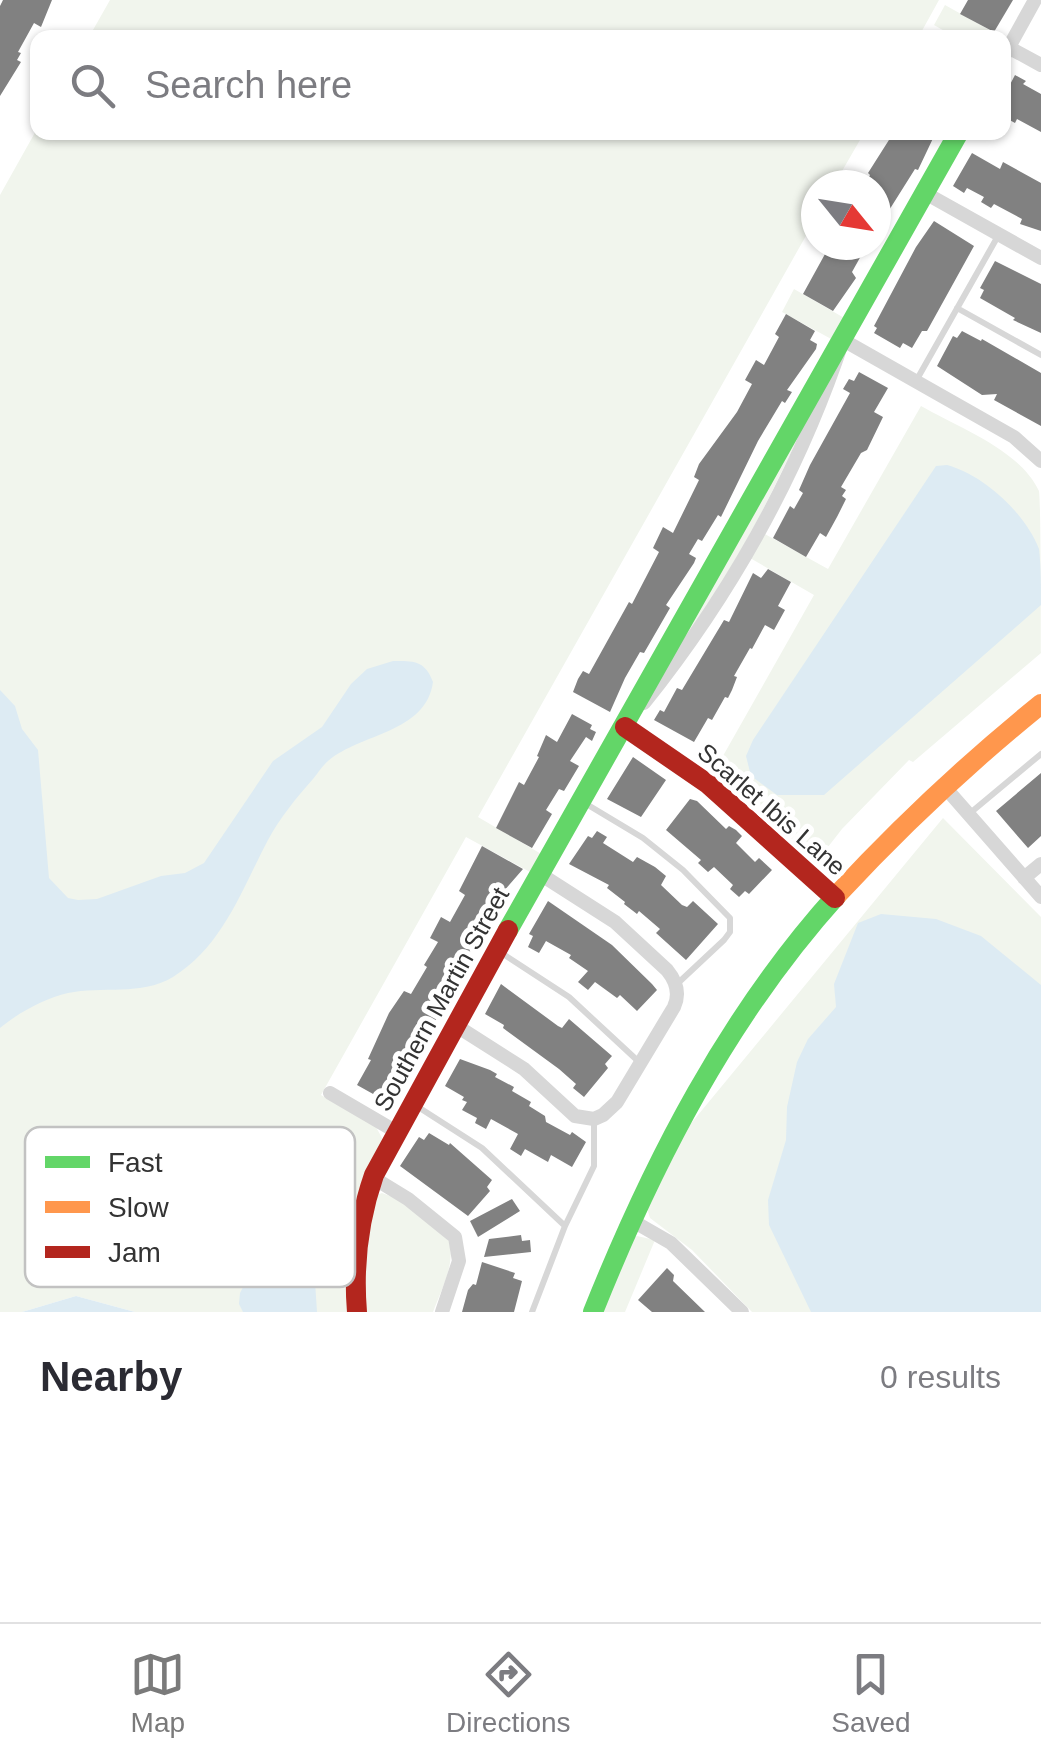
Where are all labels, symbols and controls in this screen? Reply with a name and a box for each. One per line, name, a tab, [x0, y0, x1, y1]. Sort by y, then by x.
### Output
search box	[30, 30, 1011, 140]
icon: search	[65, 58, 120, 113]
text: Search here	[145, 64, 352, 106]
north arrow	[801, 170, 891, 260]
street label: Scarlet Ibis Lane	[693, 737, 851, 881]
street label: Southern Martin Street	[368, 882, 514, 1116]
legend	[25, 1127, 355, 1287]
text: Fast	[108, 1147, 163, 1178]
text: Slow	[108, 1192, 169, 1223]
text: Jam	[108, 1237, 161, 1268]
text: Nearby	[40, 1353, 182, 1400]
text: 0 results	[880, 1359, 1001, 1395]
tab: Map	[130, 1647, 185, 1739]
tab: Directions	[446, 1647, 571, 1739]
tab: Saved	[831, 1647, 911, 1739]

